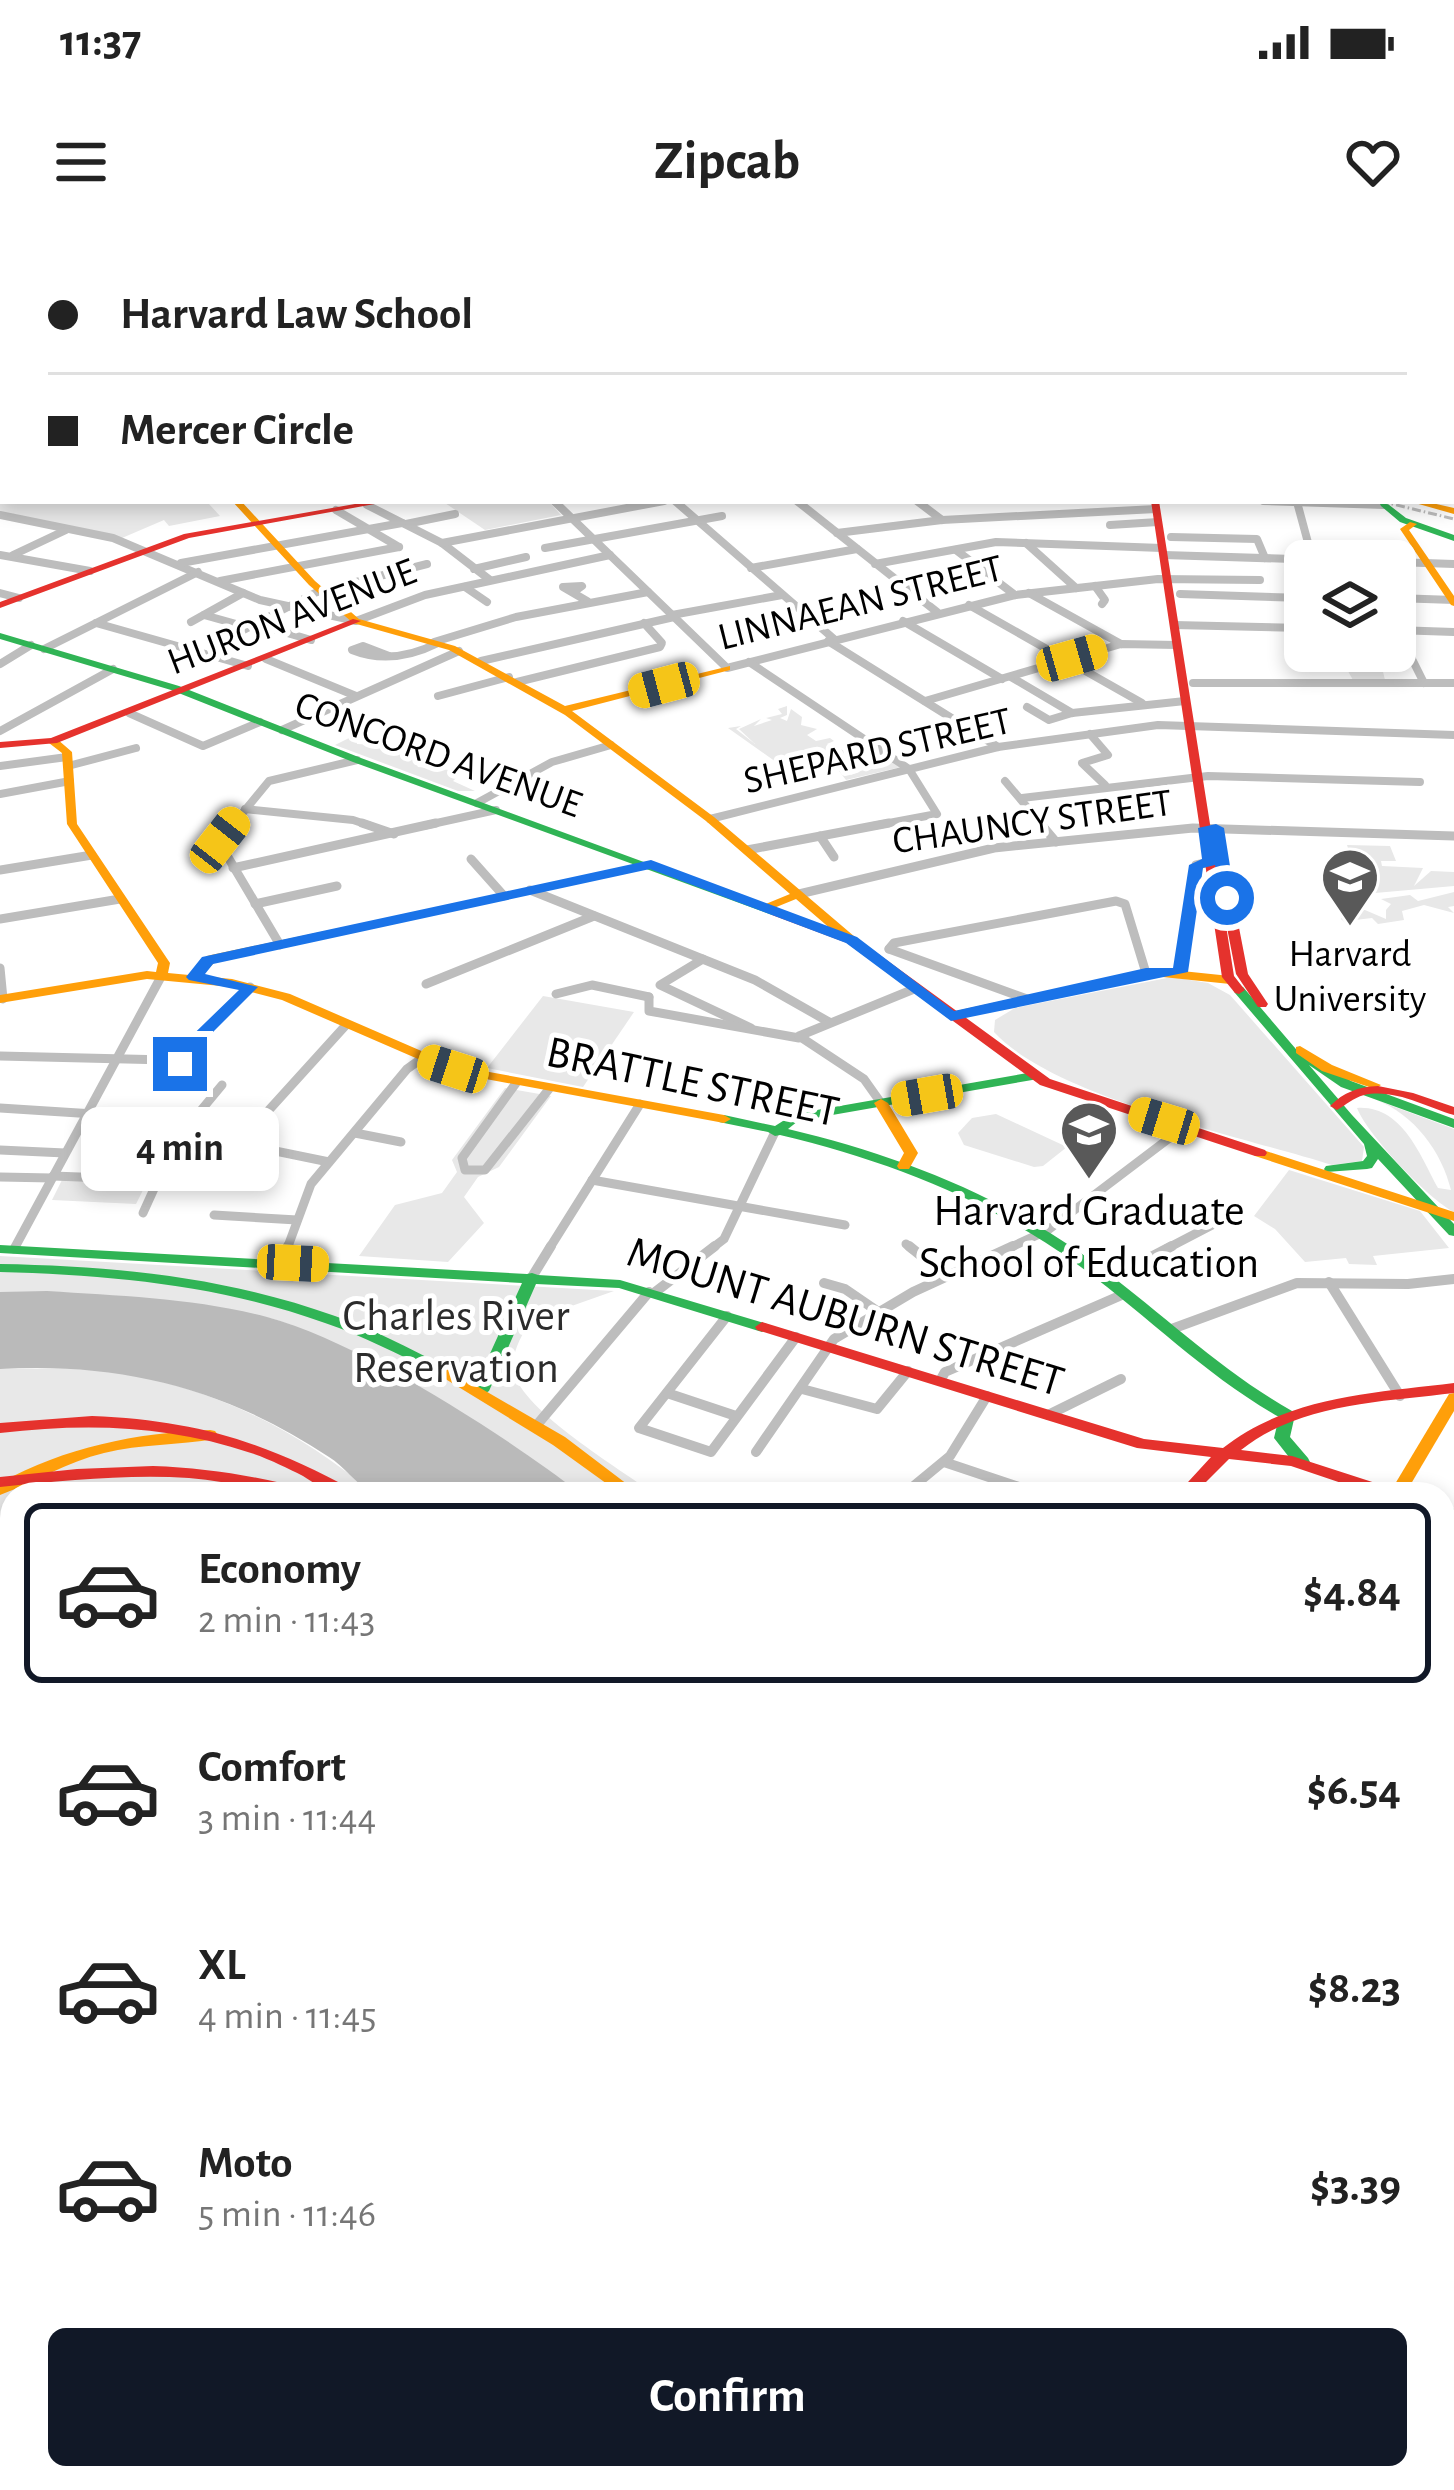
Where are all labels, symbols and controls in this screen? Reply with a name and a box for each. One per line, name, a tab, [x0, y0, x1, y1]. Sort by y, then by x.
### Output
text: 11:37	[60, 19, 142, 64]
icon: menu	[48, 129, 114, 195]
icon: heart	[1340, 129, 1406, 195]
text: Zipcab	[654, 135, 800, 189]
text: Harvard Law School	[120, 292, 473, 337]
text: Mercer Circle	[120, 408, 354, 453]
map controls	[1284, 540, 1416, 672]
button: layers	[1284, 540, 1416, 672]
street label: LINNAEAN STREET	[714, 549, 1007, 658]
street label: HURON AVENUE	[162, 552, 421, 683]
car	[1032, 631, 1112, 685]
car	[625, 658, 703, 712]
street label: CONCORD AVENUE	[290, 685, 587, 825]
street label: SHEPARD STREET	[740, 702, 1015, 801]
street label: CHAUNCY STREET	[890, 784, 1175, 861]
car	[184, 801, 256, 879]
school or university icon: Harvard University	[1319, 846, 1381, 928]
route start	[1200, 871, 1254, 925]
place label: Harvard University	[1274, 935, 1427, 1019]
street label: BRATTLE STREET	[542, 1030, 843, 1135]
route end	[153, 1037, 207, 1091]
car	[413, 1041, 493, 1097]
car	[888, 1071, 966, 1119]
car	[1124, 1093, 1204, 1149]
school or university icon: Harvard Graduate School of Education	[1058, 1099, 1120, 1181]
callout: 4 min	[81, 1106, 279, 1190]
text: 4 min	[136, 1129, 224, 1168]
place label: Harvard Graduate School of Education	[919, 1189, 1259, 1286]
street label: MOUNT AUBURN STREET	[622, 1230, 1069, 1405]
car	[256, 1243, 330, 1283]
park label: Charles River Reservation	[342, 1294, 570, 1391]
icon: car	[54, 1539, 162, 1647]
text: Economy	[198, 1547, 361, 1592]
text: $4.84	[1303, 1570, 1401, 1615]
text: 2 min · 11:43	[198, 1601, 375, 1640]
icon: car	[54, 1737, 162, 1845]
text: Comfort	[198, 1745, 346, 1790]
text: $6.54	[1307, 1768, 1401, 1813]
text: 3 min · 11:44	[198, 1799, 376, 1838]
icon: car	[54, 1935, 162, 2043]
text: XL	[198, 1943, 246, 1988]
text: $8.23	[1308, 1966, 1401, 2011]
text: 4 min · 11:45	[198, 1997, 377, 2036]
icon: car	[54, 2133, 162, 2241]
text: Moto	[198, 2141, 293, 2186]
text: $3.39	[1310, 2164, 1401, 2209]
text: 5 min · 11:46	[198, 2195, 376, 2234]
button: Confirm	[48, 2328, 1407, 2466]

